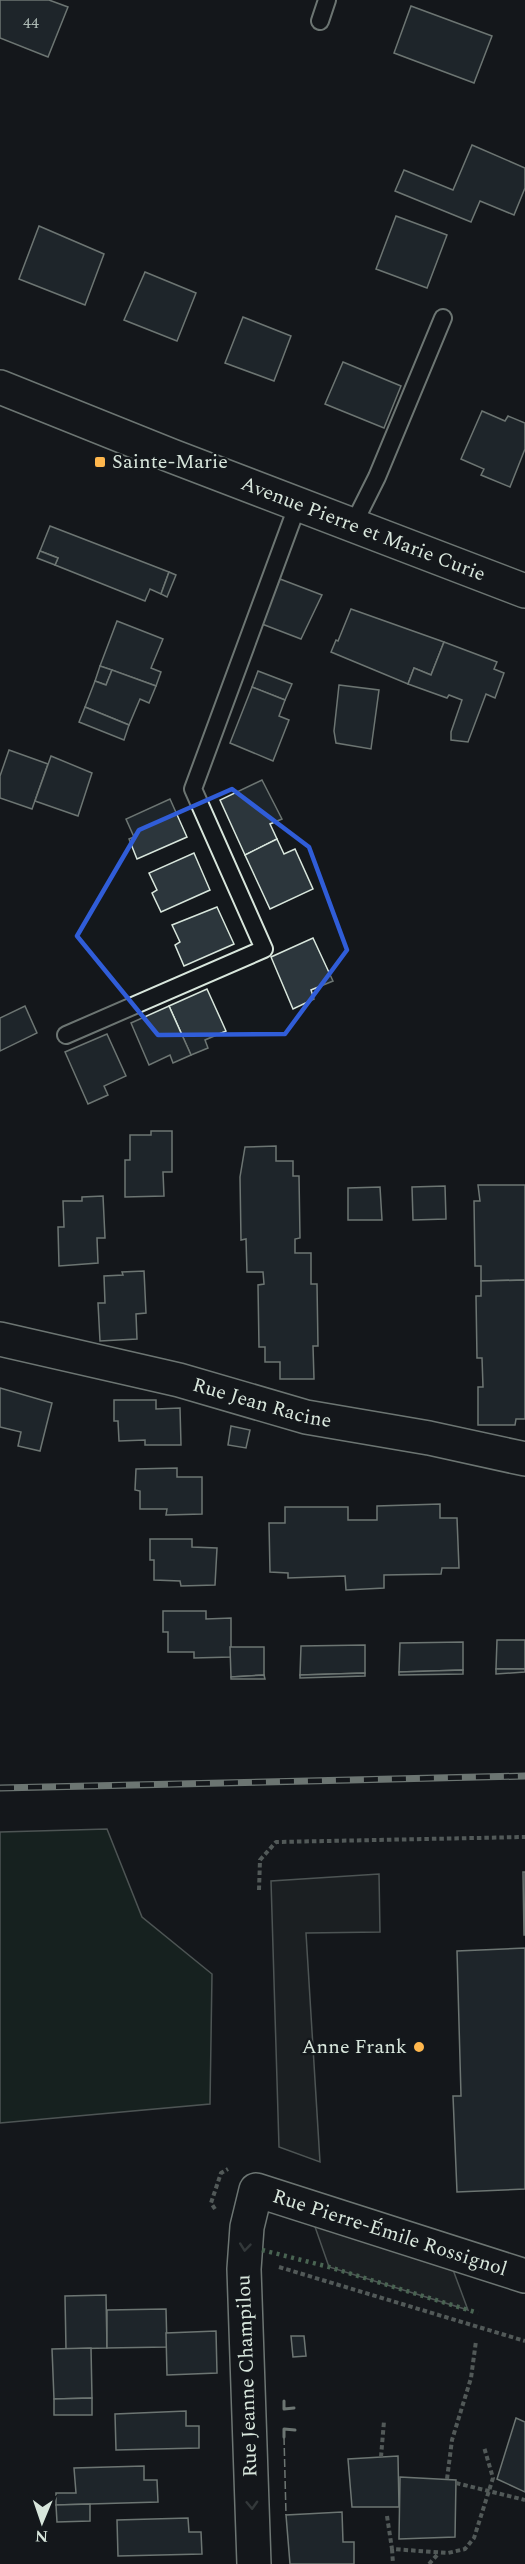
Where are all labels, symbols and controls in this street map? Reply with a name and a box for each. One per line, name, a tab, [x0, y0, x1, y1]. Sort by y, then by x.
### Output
house number: 44	[23, 11, 39, 35]
place label: Sainte-Marie	[112, 447, 228, 477]
marker: Sainte-Marie	[93, 455, 107, 469]
street label: Avenue Pierre et Marie Curie	[237, 469, 490, 590]
street label: Rue Jean Racine	[189, 1370, 334, 1436]
place label: Anne Frank	[302, 2032, 407, 2062]
marker: Anne Frank	[412, 2040, 426, 2054]
street label: Rue Pierre-Émile Rossignol	[269, 2181, 511, 2284]
one-way arrow	[239, 2242, 252, 2252]
street label: Rue Jeanne Champilou	[228, 2274, 266, 2478]
north arrow	[12, 2492, 72, 2552]
one-way arrow	[245, 2500, 258, 2509]
text: N	[35, 2524, 48, 2548]

